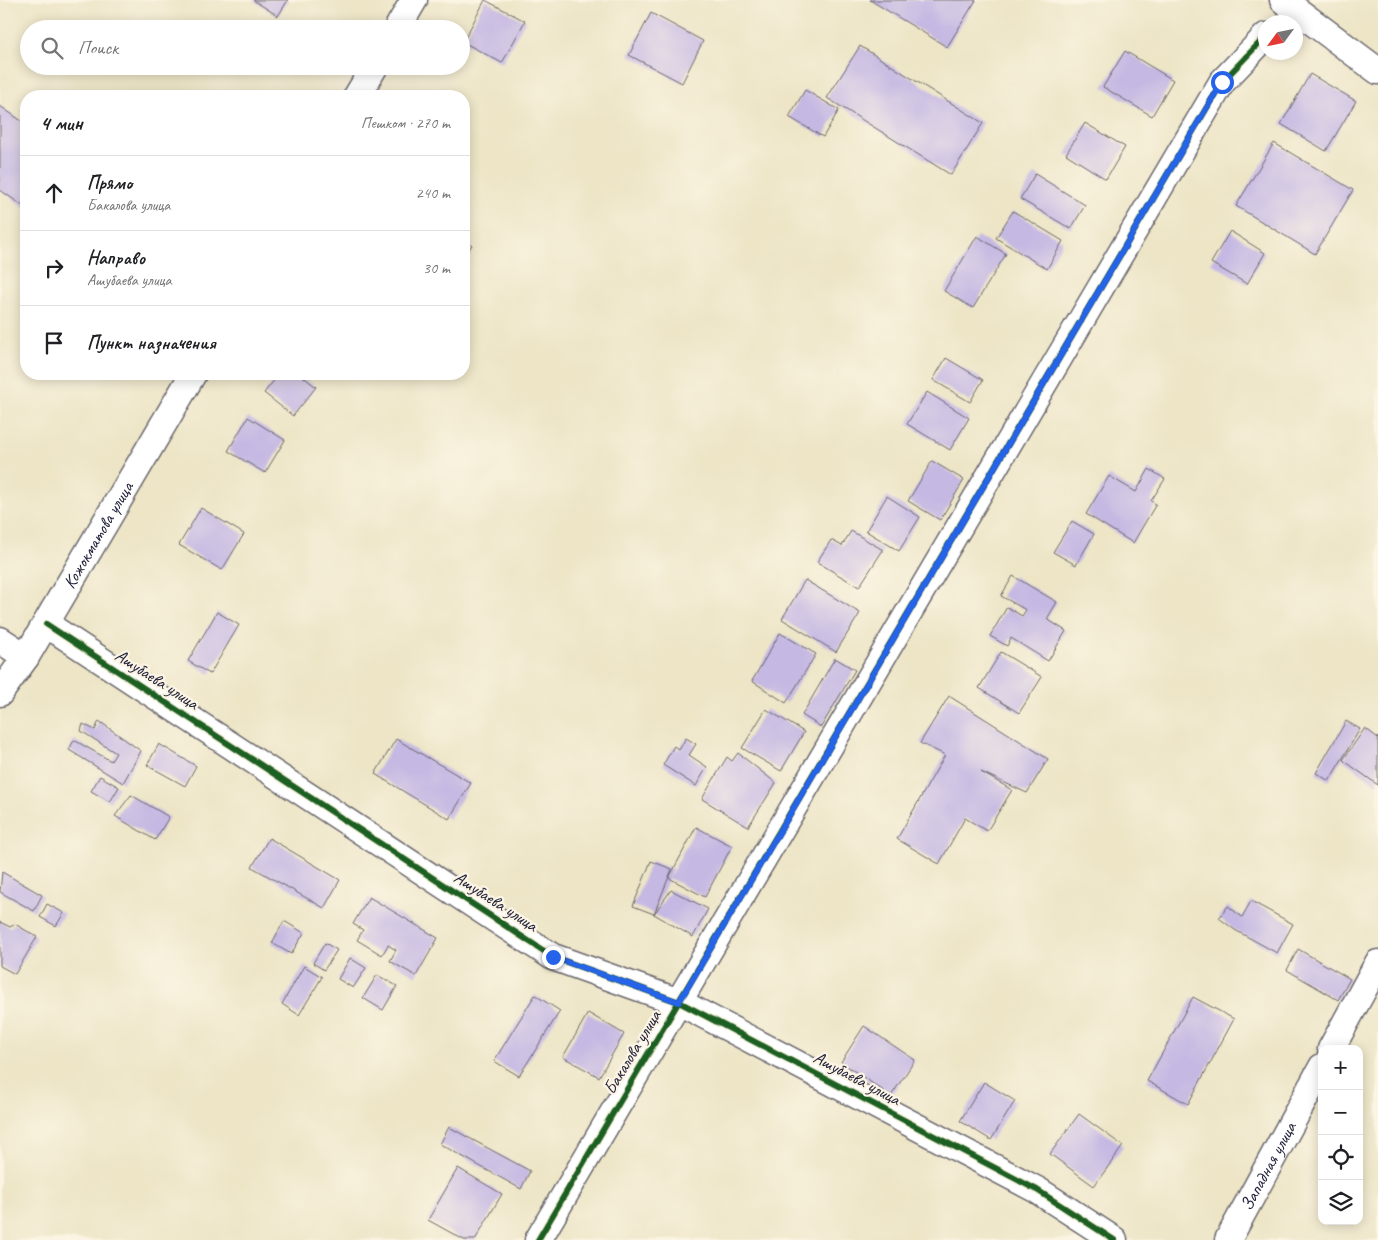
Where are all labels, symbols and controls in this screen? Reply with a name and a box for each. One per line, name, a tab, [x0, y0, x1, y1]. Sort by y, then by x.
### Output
north arrow	[1258, 15, 1303, 60]
search box	[20, 20, 470, 75]
icon: search	[38, 34, 66, 62]
text: Поиск	[78, 36, 118, 60]
route start	[1211, 71, 1234, 94]
text: 4 мин	[40, 110, 83, 136]
text: Пешком · 270 m	[361, 113, 450, 133]
text: Прямо	[87, 171, 132, 195]
icon: ahead	[40, 179, 68, 207]
text: 240 m	[416, 183, 450, 203]
text: Бакалова улица	[87, 195, 170, 215]
text: Направо	[87, 246, 145, 270]
icon: right	[40, 254, 68, 282]
text: 30 m	[423, 258, 450, 278]
text: Ашубаева улица	[87, 270, 172, 290]
icon: arrive	[40, 329, 68, 357]
text: Пункт назначения	[87, 331, 216, 355]
street label: Кожокматова улица	[58, 476, 139, 592]
street label: Ашубаева улица	[111, 644, 204, 715]
street label: Ашубаева улица	[450, 866, 543, 937]
route end	[542, 946, 565, 969]
street label: Бакалова улица	[598, 1005, 666, 1098]
map controls	[1318, 1045, 1363, 1225]
button: +	[1318, 1045, 1363, 1090]
street label: Ашубаева улица	[810, 1046, 905, 1111]
button: −	[1318, 1090, 1363, 1135]
street label: Западная улица	[1235, 1117, 1301, 1214]
button: locate	[1318, 1135, 1363, 1180]
button: layers	[1318, 1180, 1363, 1225]

